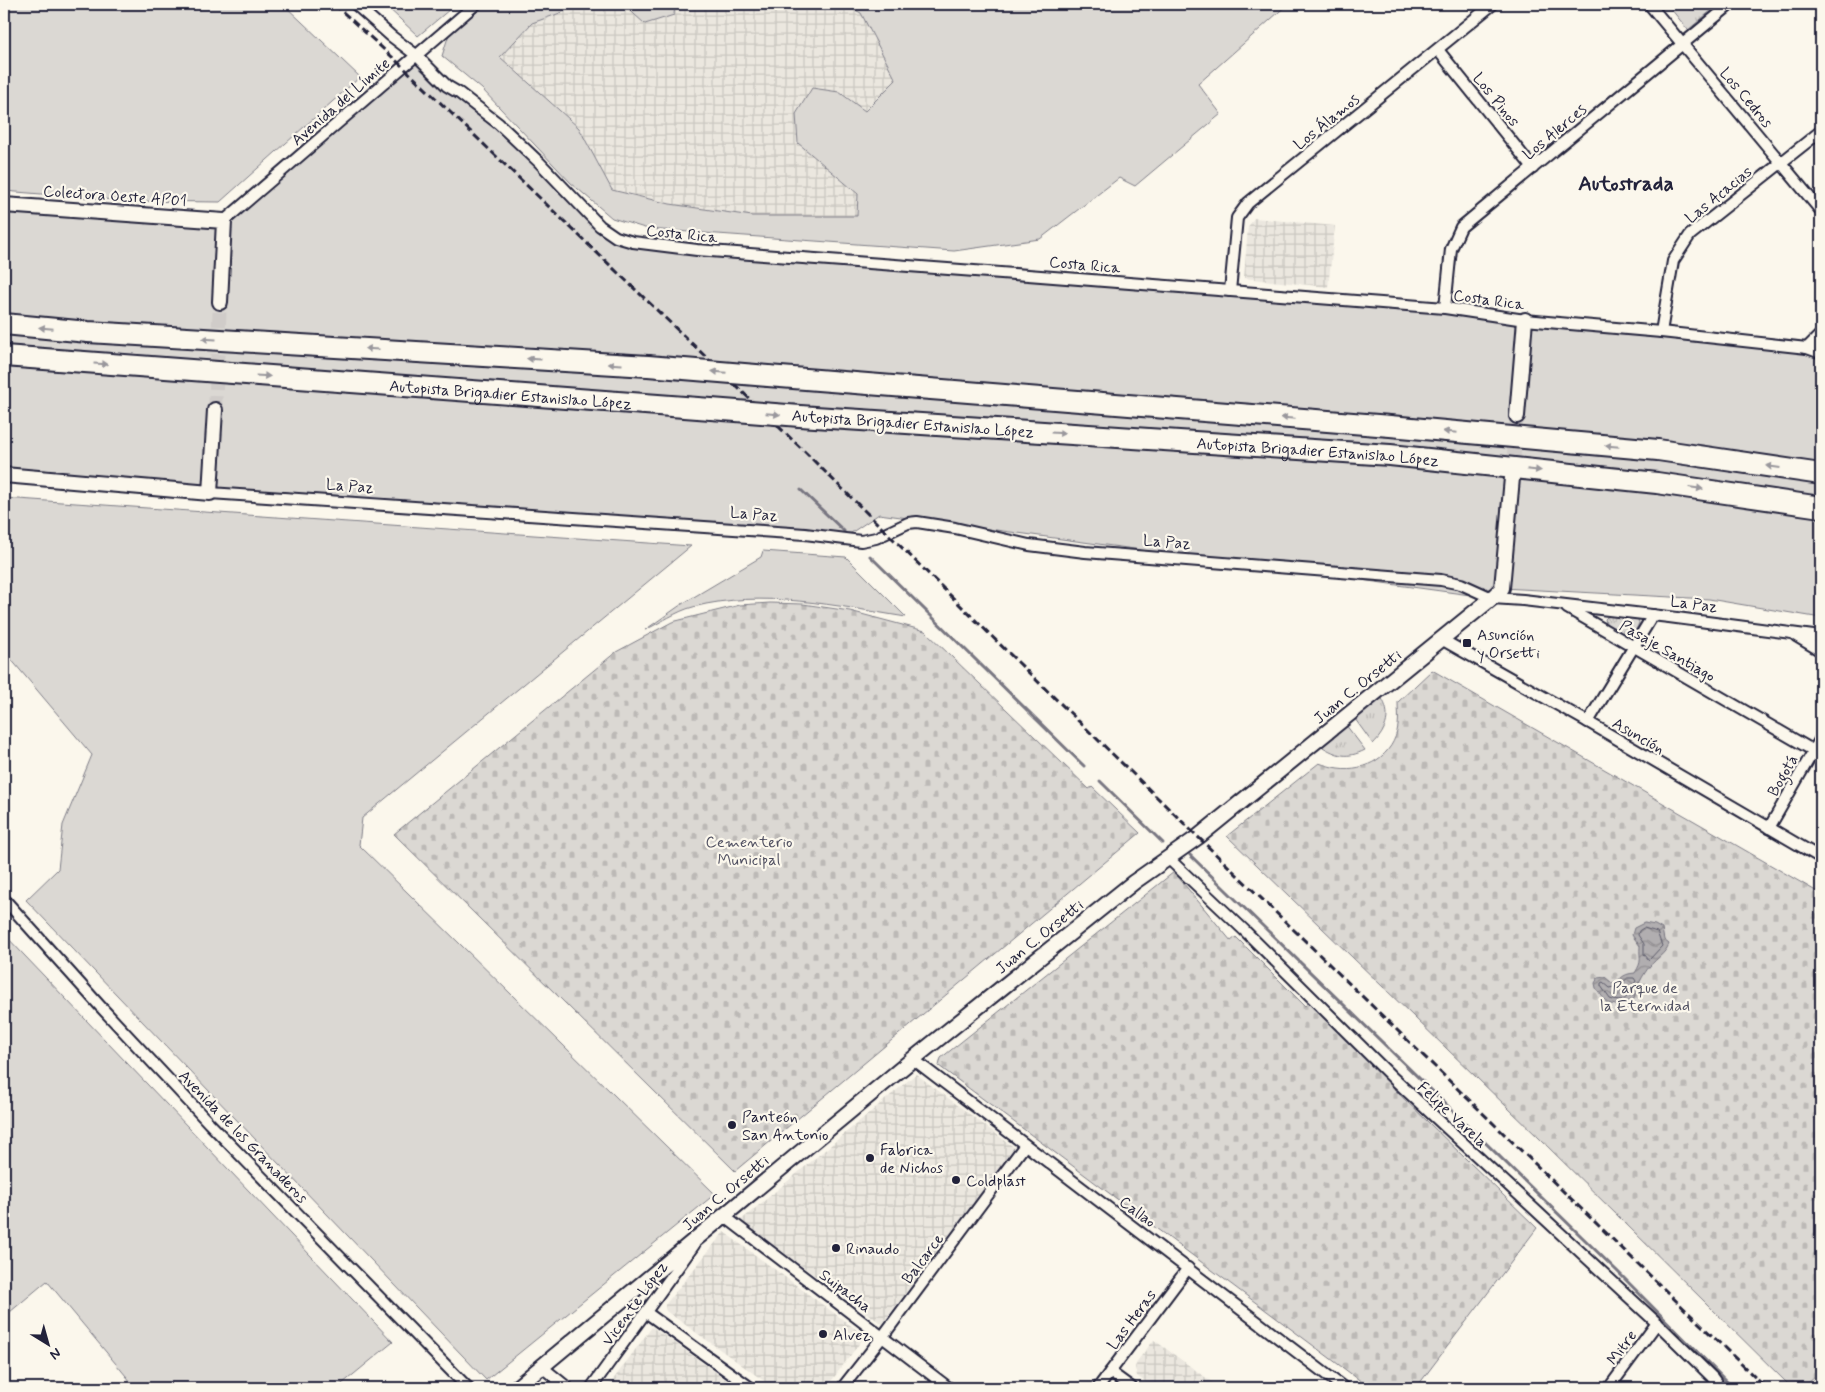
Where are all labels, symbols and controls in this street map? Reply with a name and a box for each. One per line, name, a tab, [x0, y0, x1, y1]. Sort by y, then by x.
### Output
street label: Avenida del Límite	[287, 53, 395, 151]
street label: Los Cedros	[1714, 63, 1777, 133]
street label: Los Pinos	[1468, 69, 1524, 131]
street label: Los Álamos	[1290, 89, 1364, 155]
street label: Los Alerces	[1519, 99, 1591, 165]
street label: Las Acacias	[1681, 162, 1757, 229]
district label: Autostrada	[1578, 170, 1674, 198]
street label: Colectora Oeste AP01	[42, 181, 187, 212]
street label: Costa Rica	[645, 220, 719, 249]
street label: Costa Rica	[1048, 252, 1122, 279]
street label: Costa Rica	[1452, 285, 1526, 316]
one-way arrow	[38, 324, 54, 332]
one-way arrow	[201, 335, 217, 343]
one-way arrow	[363, 345, 379, 353]
one-way arrow	[526, 355, 542, 363]
one-way arrow	[607, 360, 623, 368]
one-way arrow	[94, 361, 110, 369]
one-way arrow	[711, 368, 727, 376]
one-way arrow	[256, 372, 272, 380]
street label: Autopista Brigadier Estanislao López	[388, 376, 633, 415]
street label: Autopista Brigadier Estanislao López	[791, 406, 1035, 444]
one-way arrow	[765, 410, 781, 418]
one-way arrow	[1280, 414, 1296, 422]
one-way arrow	[1442, 427, 1458, 435]
one-way arrow	[1050, 429, 1066, 437]
street label: Autopista Brigadier Estanislao López	[1196, 433, 1440, 472]
one-way arrow	[1604, 442, 1620, 450]
one-way arrow	[1765, 463, 1781, 471]
one-way arrow	[1527, 466, 1543, 474]
street label: La Paz	[325, 474, 374, 499]
one-way arrow	[1688, 485, 1704, 493]
street label: La Paz	[729, 502, 778, 527]
street label: La Paz	[1142, 530, 1191, 555]
street label: La Paz	[1669, 591, 1719, 618]
street label: Pasaje Santiago	[1616, 615, 1719, 687]
place label: Asunción y Orsetti	[1477, 625, 1540, 664]
marker: Asunción y Orsetti	[1461, 637, 1473, 649]
street label: Juan C. Orsetti	[1310, 645, 1407, 729]
street label: Asunción	[1608, 713, 1668, 760]
street label: Bogotá	[1763, 751, 1804, 801]
park label: Cementerio Municipal	[705, 832, 793, 871]
street label: Juan C. Orsetti	[992, 895, 1089, 979]
park label: Parque de la Eternidad	[1600, 978, 1690, 1017]
street label: Avenida de los Granaderos	[174, 1066, 312, 1208]
street label: Felipe Varela	[1412, 1077, 1491, 1153]
place label: Panteón San Antonio	[742, 1107, 829, 1146]
marker: Panteón San Antonio	[726, 1119, 738, 1131]
place label: Fabrica de Nichos	[880, 1140, 943, 1179]
street label: Juan C. Orsetti	[678, 1150, 774, 1236]
marker: Fabrica de Nichos	[864, 1152, 876, 1164]
place label: Coldplast	[966, 1171, 1026, 1192]
marker: Coldplast	[950, 1174, 962, 1186]
street label: Callao	[1115, 1192, 1160, 1233]
street label: Balcarce	[897, 1229, 949, 1288]
place label: Rinaudo	[846, 1239, 899, 1260]
marker: Rinaudo	[830, 1242, 842, 1254]
street label: Vicente López	[597, 1257, 673, 1350]
street label: Suipacha	[815, 1265, 875, 1318]
street label: Las Heras	[1103, 1286, 1162, 1354]
north arrow	[22, 1320, 72, 1370]
place label: Alvez	[833, 1325, 871, 1346]
street label: Mitre	[1602, 1326, 1642, 1370]
marker: Alvez	[817, 1328, 829, 1340]
text: N	[46, 1344, 64, 1364]

